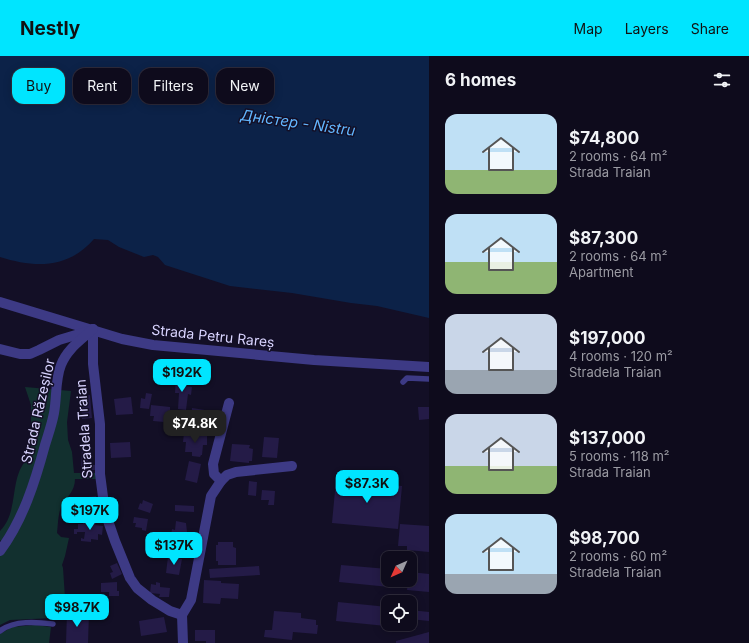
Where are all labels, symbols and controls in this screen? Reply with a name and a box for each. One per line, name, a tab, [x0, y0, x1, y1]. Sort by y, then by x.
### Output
text: Nestly	[20, 17, 80, 40]
text: Map	[574, 20, 603, 37]
text: Layers	[625, 20, 669, 37]
text: Share	[691, 20, 729, 37]
chip: Buy	[12, 68, 65, 104]
chip: Rent	[73, 68, 131, 104]
chip: Filters	[139, 68, 208, 104]
chip: New	[216, 68, 274, 104]
icon: filters	[711, 69, 733, 91]
text: 6 homes	[445, 70, 516, 90]
water label: Дністер - Nistru	[238, 105, 357, 140]
text: $74,800	[569, 128, 639, 148]
icon: home	[477, 130, 525, 178]
text: 2 rooms · 64 m²	[569, 148, 667, 164]
text: Strada Traian	[569, 164, 651, 180]
text: $87,300	[569, 228, 638, 248]
icon: home	[477, 230, 525, 278]
text: 2 rooms · 64 m²	[569, 248, 667, 264]
text: Apartment	[569, 264, 634, 280]
street label: Strada Petru Rareș	[151, 321, 275, 351]
text: $197,000	[569, 328, 646, 348]
icon: home	[477, 330, 525, 378]
text: 4 rooms · 120 m²	[569, 348, 673, 364]
street label: Strada Răzeșilor	[17, 357, 59, 465]
pin: $192K	[154, 359, 210, 393]
text: $192K	[162, 364, 202, 380]
text: Stradela Traian	[569, 364, 661, 380]
street label: Stradela Traian	[72, 379, 95, 479]
pin: $74.8K	[162, 410, 228, 444]
text: $74.8K	[172, 415, 218, 431]
text: $137,000	[569, 428, 646, 448]
icon: home	[477, 430, 525, 478]
text: 5 rooms · 118 m²	[569, 448, 670, 464]
text: Strada Traian	[569, 464, 651, 480]
pin: $87.3K	[334, 470, 400, 504]
text: $87.3K	[345, 475, 389, 491]
pin: $197K	[62, 497, 118, 531]
text: $197K	[70, 502, 110, 518]
text: $98,700	[569, 528, 640, 548]
icon: home	[477, 530, 525, 578]
pin: $137K	[146, 532, 202, 566]
text: $137K	[154, 537, 194, 553]
text: 2 rooms · 60 m²	[569, 548, 667, 564]
north arrow	[381, 551, 417, 587]
map controls	[381, 551, 417, 631]
text: Stradela Traian	[569, 564, 661, 580]
pin: $98.7K	[44, 594, 110, 628]
button: locate	[381, 595, 417, 631]
text: $98.7K	[54, 599, 100, 615]

